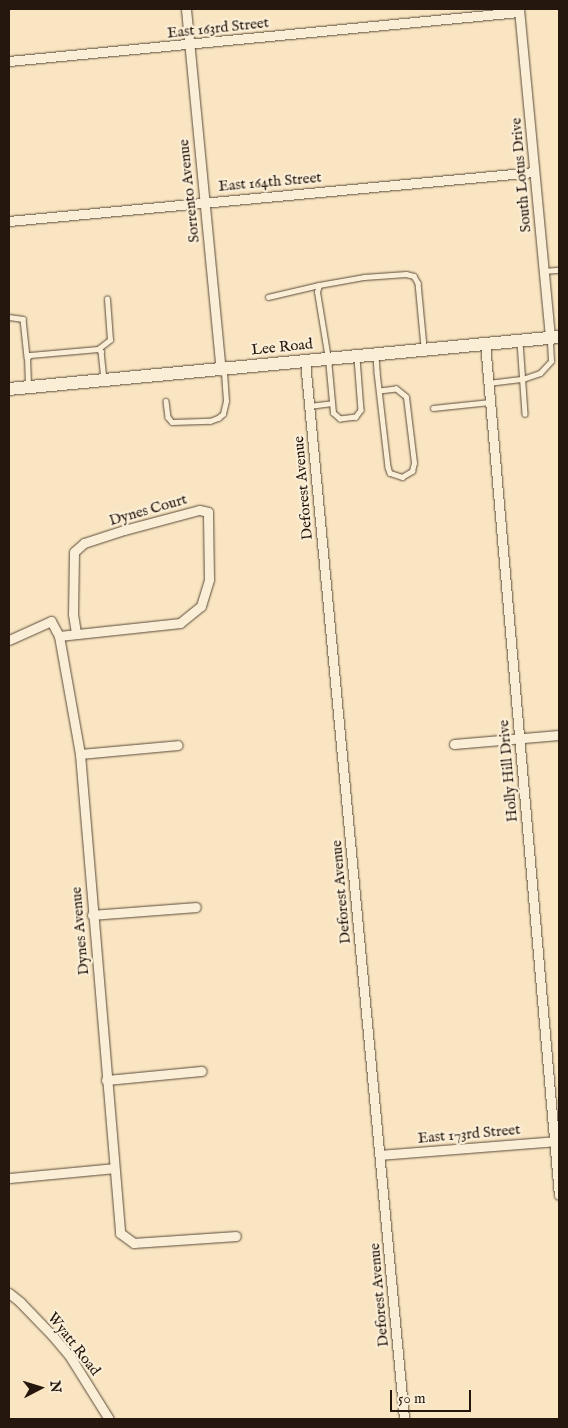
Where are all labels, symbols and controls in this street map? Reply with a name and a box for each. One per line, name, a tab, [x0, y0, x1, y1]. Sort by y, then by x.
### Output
street label: East 163rd Street	[166, 14, 270, 42]
street label: South Lotus Drive	[507, 117, 535, 233]
street label: Sorrento Avenue	[175, 138, 203, 244]
street label: East 164th Street	[218, 169, 322, 195]
street label: Lee Road	[250, 335, 314, 359]
street label: Deforest Avenue	[289, 435, 317, 541]
street label: Dynes Court	[107, 490, 189, 530]
street label: Holly Hill Drive	[495, 719, 521, 823]
street label: Deforest Avenue	[327, 839, 355, 945]
street label: Dynes Avenue	[67, 886, 93, 976]
street label: East 173rd Street	[417, 1121, 521, 1147]
street label: Deforest Avenue	[365, 1242, 393, 1348]
street label: Wyatt Road	[44, 1309, 104, 1379]
north arrow	[15, 1363, 65, 1413]
text: N	[45, 1380, 64, 1394]
scale bar	[393, 1380, 474, 1412]
text: 50 m	[398, 1389, 426, 1408]

